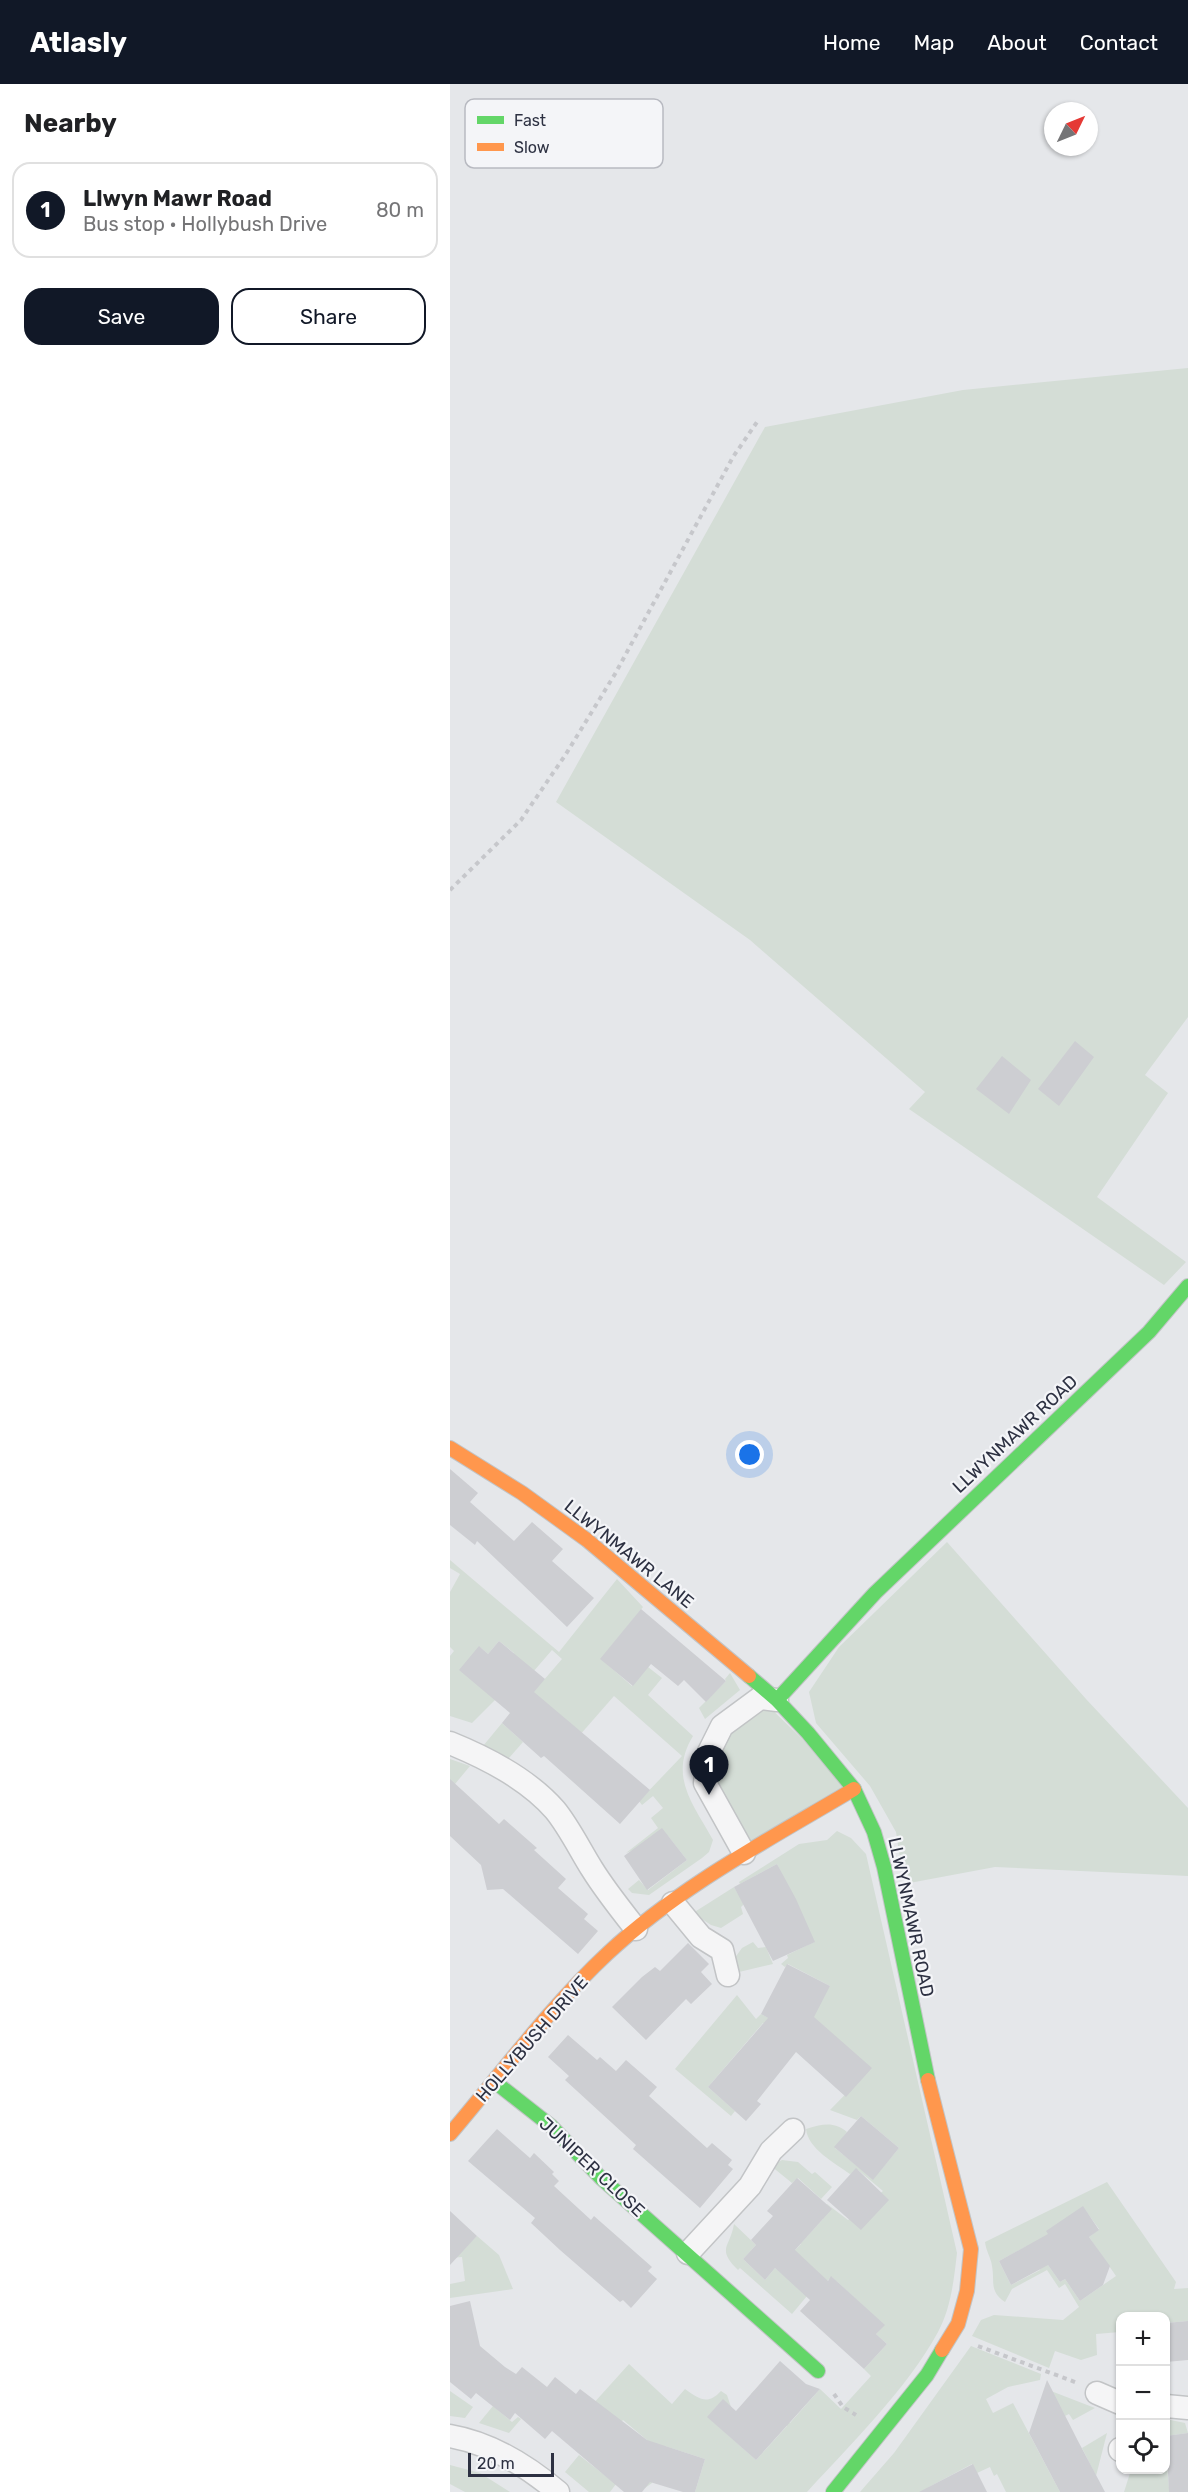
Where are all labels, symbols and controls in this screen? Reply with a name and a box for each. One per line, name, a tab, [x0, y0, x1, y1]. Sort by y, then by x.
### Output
text: Atlasly	[30, 26, 127, 59]
text: Home	[823, 30, 880, 55]
text: Map	[913, 30, 954, 55]
text: About	[987, 30, 1047, 55]
text: Contact	[1080, 30, 1158, 55]
legend	[465, 99, 663, 168]
north arrow	[1044, 102, 1098, 156]
text: Nearby	[24, 108, 117, 139]
text: Fast	[514, 111, 546, 130]
text: Slow	[514, 138, 550, 157]
text: Llwyn Mawr Road	[83, 185, 272, 212]
text: 1	[41, 198, 50, 222]
text: 80 m	[376, 198, 424, 222]
text: Bus stop · Hollybush Drive	[83, 212, 327, 236]
button: Save	[24, 288, 219, 345]
button: Share	[231, 288, 426, 345]
street label: LLWYNMAWR ROAD	[948, 1370, 1082, 1498]
your location	[735, 1440, 764, 1469]
street label: LLWYNMAWR LANE	[560, 1495, 698, 1613]
pin: 1	[690, 1746, 728, 1795]
street label: LLWYNMAWR ROAD	[883, 1835, 939, 1999]
street label: HOLLYBUSH DRIVE	[471, 1971, 593, 2107]
street label: JUNIPER CLOSE	[535, 2112, 649, 2222]
map controls	[1116, 2312, 1170, 2474]
button: +	[1116, 2312, 1170, 2366]
button: −	[1116, 2366, 1170, 2420]
button: locate	[1116, 2420, 1170, 2474]
scale bar	[468, 2450, 554, 2478]
text: 20 m	[477, 2454, 515, 2473]

